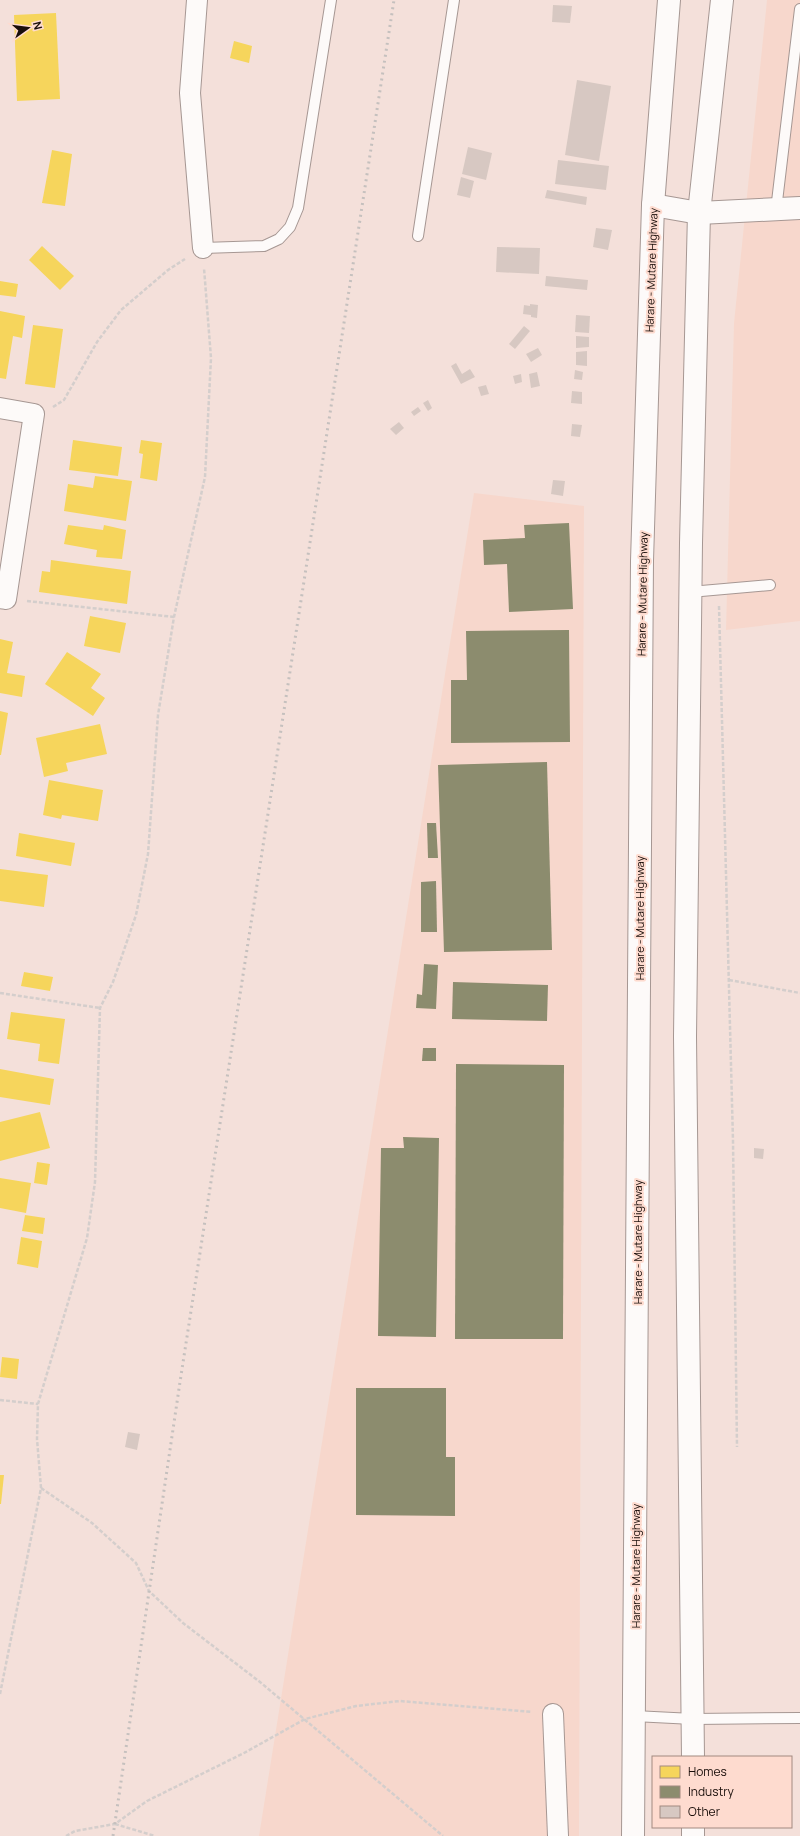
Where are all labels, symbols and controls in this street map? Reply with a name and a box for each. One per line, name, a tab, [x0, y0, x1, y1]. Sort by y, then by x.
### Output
north arrow	[8, 8, 48, 48]
text: N	[30, 20, 46, 31]
street label: Harare - Mutare Highway	[641, 207, 661, 332]
street label: Harare - Mutare Highway	[633, 531, 651, 656]
street label: Harare - Mutare Highway	[632, 856, 647, 980]
street label: Harare - Mutare Highway	[630, 1180, 645, 1304]
street label: Harare - Mutare Highway	[628, 1504, 643, 1628]
legend	[652, 1756, 792, 1828]
text: Homes	[688, 1763, 727, 1780]
text: Industry	[688, 1783, 734, 1800]
text: Other	[688, 1803, 721, 1820]

